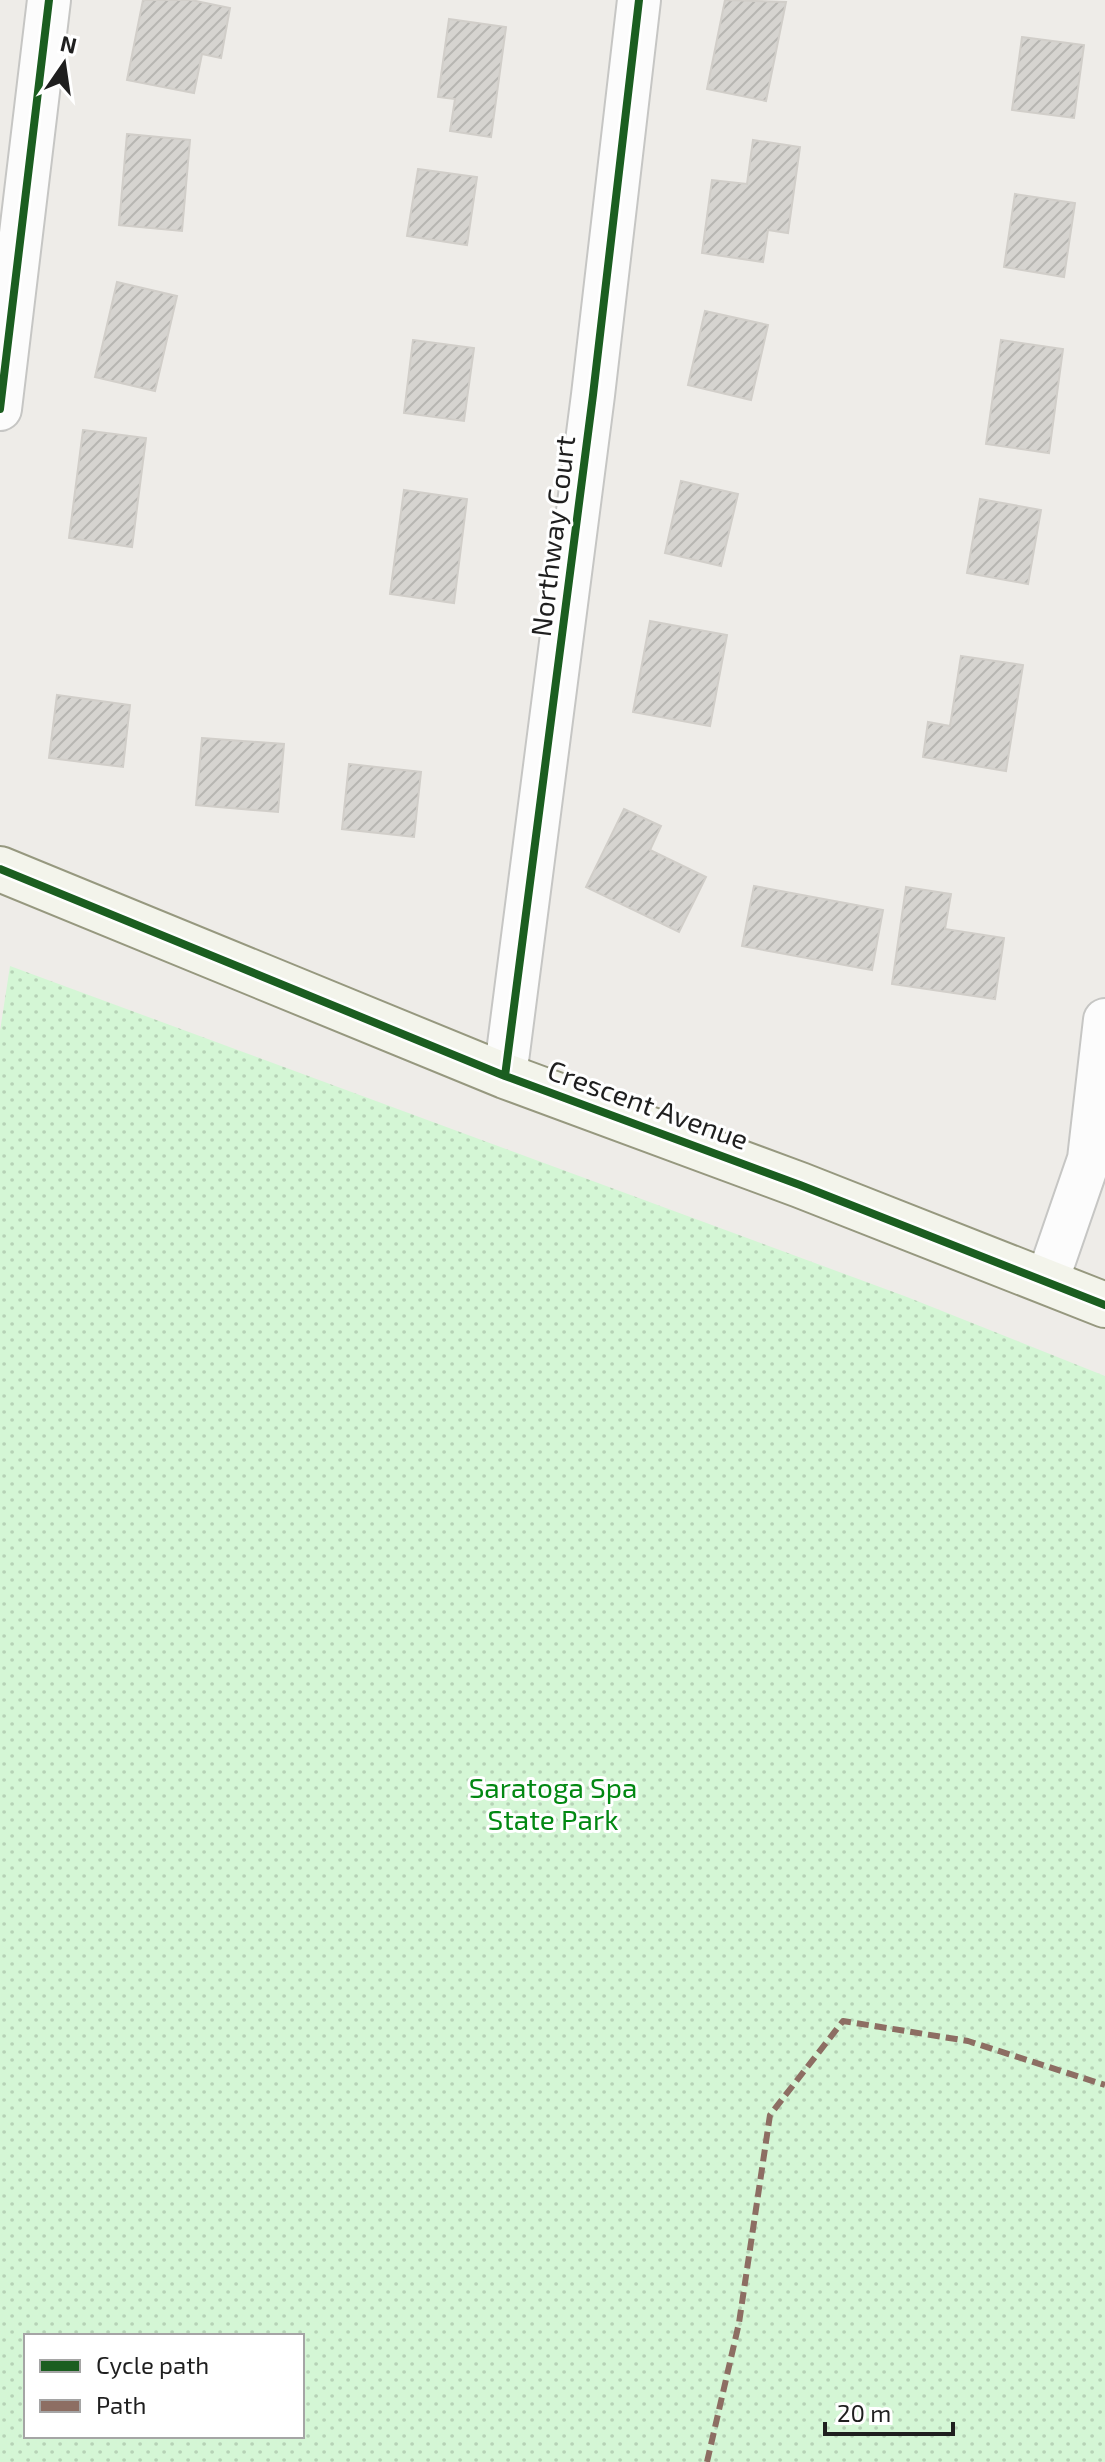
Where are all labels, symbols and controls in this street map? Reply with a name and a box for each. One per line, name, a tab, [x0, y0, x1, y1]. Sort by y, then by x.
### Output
north arrow	[24, 24, 104, 104]
text: N	[58, 29, 79, 58]
street label: Northway Court	[523, 433, 581, 638]
street label: Crescent Avenue	[543, 1052, 753, 1156]
park label: Saratoga Spa State Park	[469, 1770, 637, 1836]
legend	[24, 2334, 304, 2438]
text: Cycle path	[96, 2350, 209, 2379]
scale bar	[825, 2386, 953, 2436]
text: Path	[96, 2390, 146, 2419]
text: 20 m	[837, 2398, 891, 2427]

